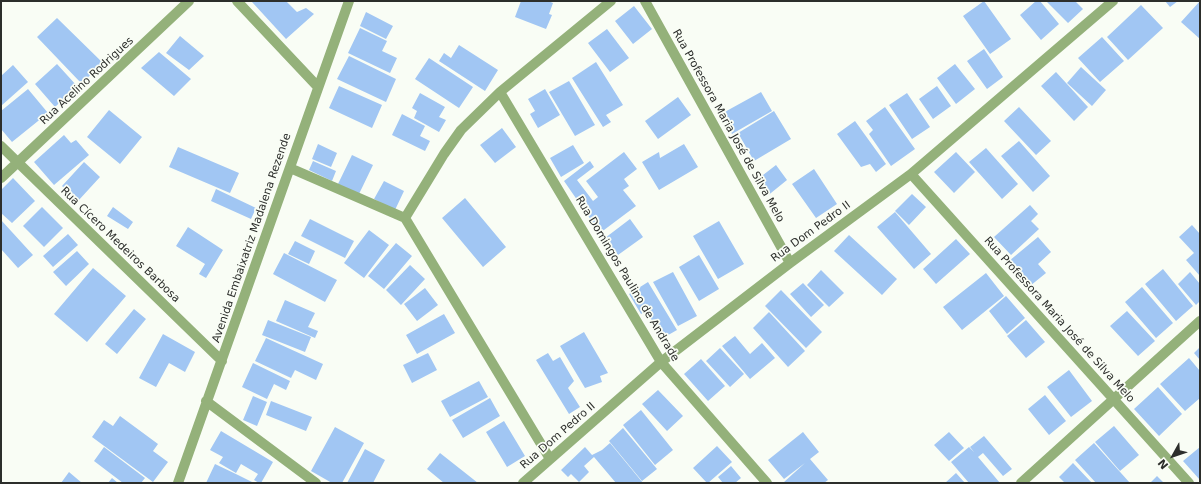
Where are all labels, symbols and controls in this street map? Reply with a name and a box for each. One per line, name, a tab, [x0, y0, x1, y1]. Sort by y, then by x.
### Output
street label: Rua Professora Maria José de Silva Melo	[669, 27, 787, 225]
street label: Rua Acelino Rodrigues	[38, 34, 136, 128]
street label: Avenida Embaixatriz Madalena Rezende	[210, 132, 294, 344]
street label: Rua Cícero Medeiros Barbosa	[58, 184, 182, 306]
street label: Rua Domingos Paulino de Andrade	[572, 194, 682, 364]
street label: Rua Dom Pedro II	[769, 199, 853, 265]
street label: Rua Professora Maria José de Silva Melo	[981, 234, 1137, 406]
street label: Rua Dom Pedro II	[518, 400, 598, 472]
north arrow	[1153, 436, 1193, 476]
text: N	[1155, 456, 1171, 472]

